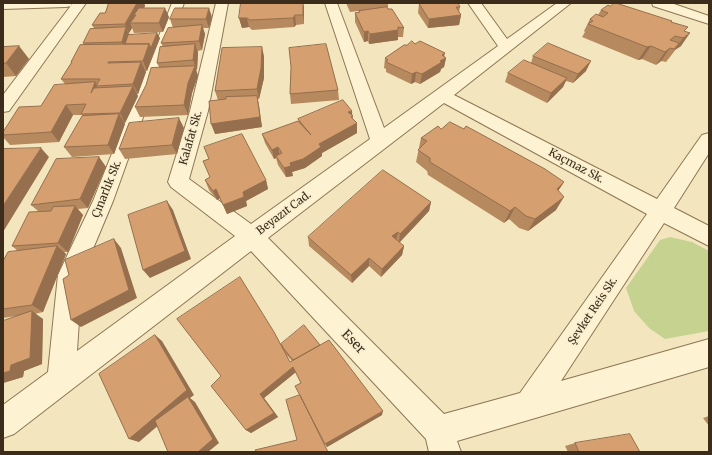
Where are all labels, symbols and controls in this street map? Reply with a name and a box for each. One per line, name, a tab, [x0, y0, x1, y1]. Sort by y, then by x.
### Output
street label: Kalafat Sk.	[177, 109, 205, 167]
street label: Kaçmaz Sk.	[546, 146, 606, 186]
street label: Çınarlık Sk.	[89, 158, 125, 220]
street label: Beyazıt Cad.	[254, 188, 314, 238]
street label: Şevket Reis Sk.	[565, 275, 621, 347]
street label: Eser	[338, 327, 368, 357]

